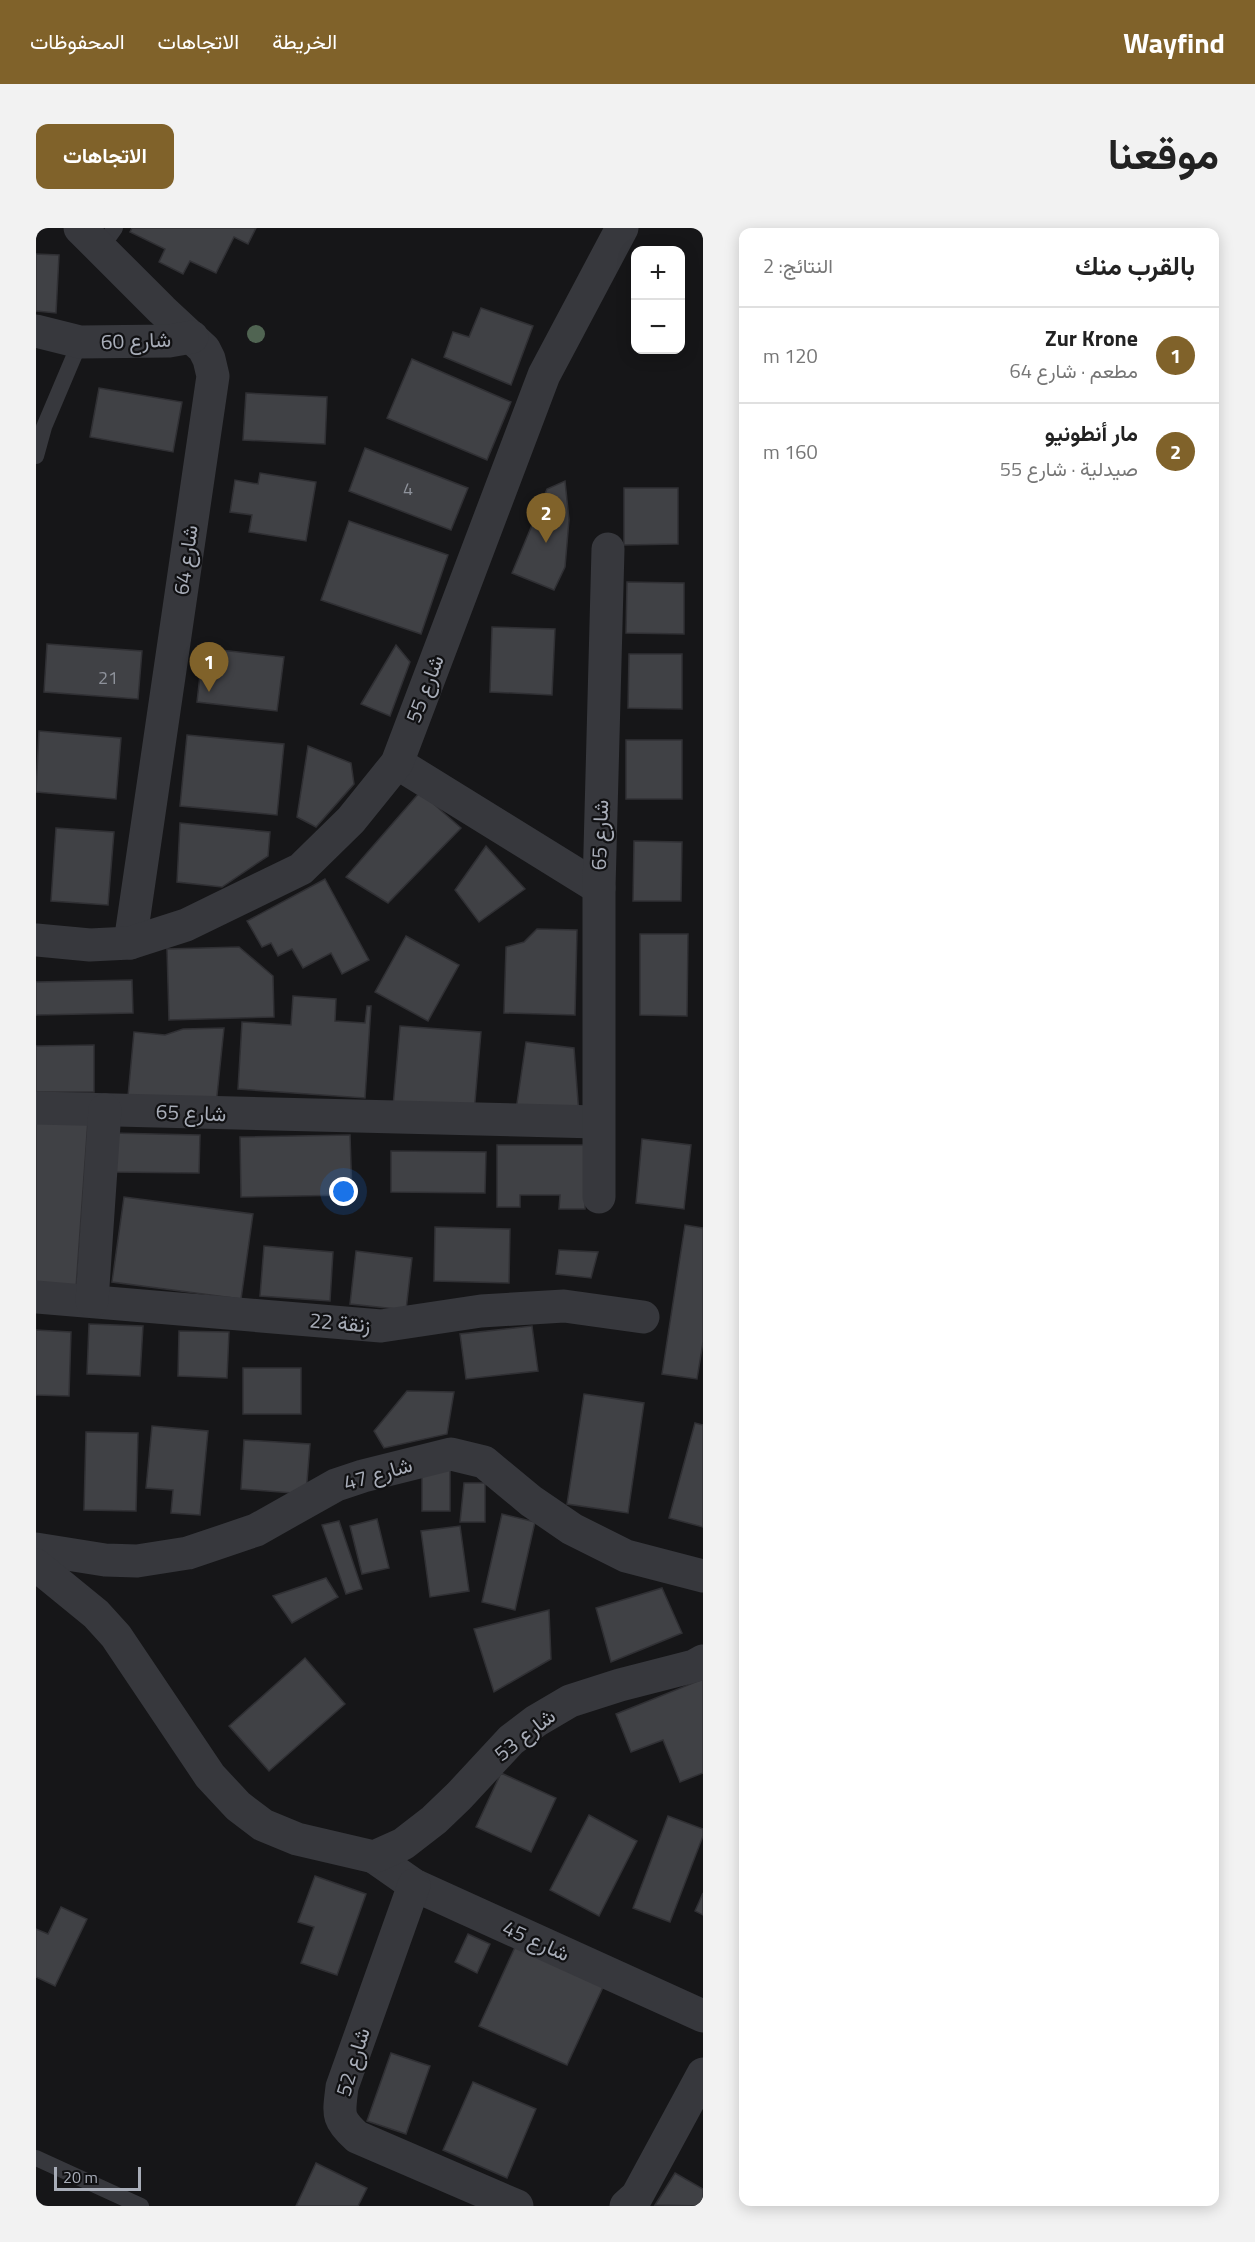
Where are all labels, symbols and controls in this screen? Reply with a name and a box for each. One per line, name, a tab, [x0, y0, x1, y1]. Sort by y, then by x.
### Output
text: Wayfind	[1123, 21, 1225, 64]
text: المحفوظات	[30, 25, 125, 57]
text: الاتجاهات	[158, 25, 239, 57]
text: الخريطة	[272, 25, 337, 57]
text: موقعنا	[1108, 121, 1219, 185]
button: الاتجاهات	[36, 124, 174, 189]
map controls	[631, 246, 685, 354]
button: +	[631, 246, 685, 300]
text: بالقرب منك	[1075, 246, 1195, 285]
text: النتائج: 2	[763, 250, 833, 281]
button: −	[631, 300, 685, 354]
text: Zur Krone	[1045, 321, 1138, 355]
street label: شارع 60	[100, 323, 172, 357]
text: 120 m	[763, 340, 818, 371]
text: 1	[1170, 340, 1181, 371]
text: مطعم · شارع 64	[1010, 355, 1138, 386]
text: مار أنطونيو	[1045, 416, 1138, 450]
text: 160 m	[763, 436, 818, 467]
text: 2	[1170, 436, 1181, 467]
text: صيدلية · شارع 55	[1000, 453, 1138, 484]
house number: 4	[403, 475, 413, 502]
pin: 2	[526, 494, 566, 543]
street label: شارع 64	[164, 523, 206, 597]
pin: 1	[190, 642, 228, 692]
street label: شارع 55	[397, 650, 452, 727]
house number: 21	[98, 664, 118, 691]
street label: شارع 65	[582, 799, 616, 871]
street label: شارع 65	[155, 1095, 227, 1129]
your location	[329, 1177, 358, 1206]
street label: زنقة 22	[308, 1303, 372, 1341]
street label: شارع 47	[339, 1448, 416, 1498]
street label: شارع 53	[487, 1700, 562, 1768]
street label: شارع 45	[498, 1911, 575, 1969]
street label: شارع 52	[326, 2023, 378, 2100]
scale bar	[54, 2164, 141, 2192]
text: 20 m	[63, 2165, 98, 2189]

